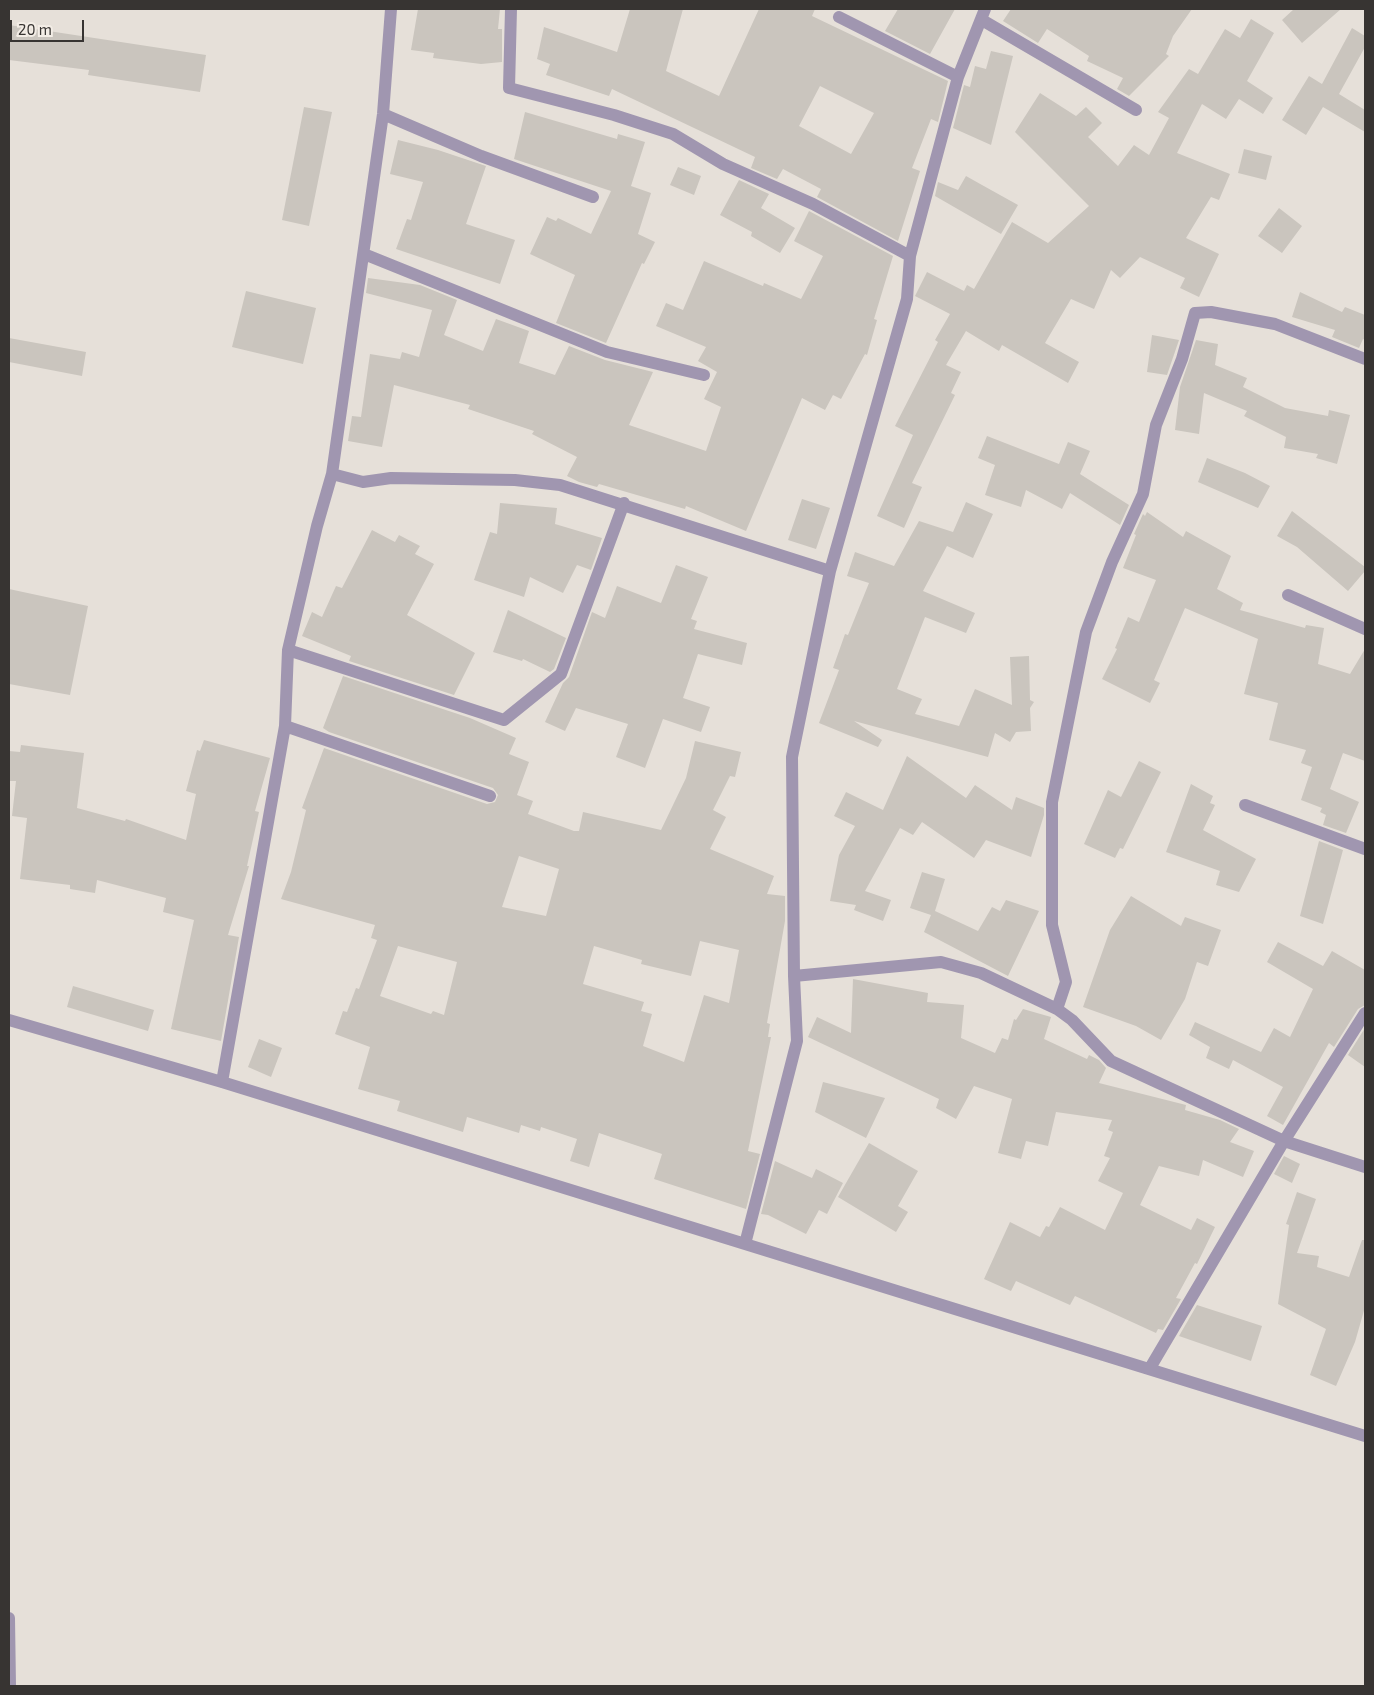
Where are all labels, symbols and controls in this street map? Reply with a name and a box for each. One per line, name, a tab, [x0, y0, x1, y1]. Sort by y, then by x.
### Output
scale bar	[12, 10, 86, 42]
text: 20 m	[18, 20, 52, 38]

